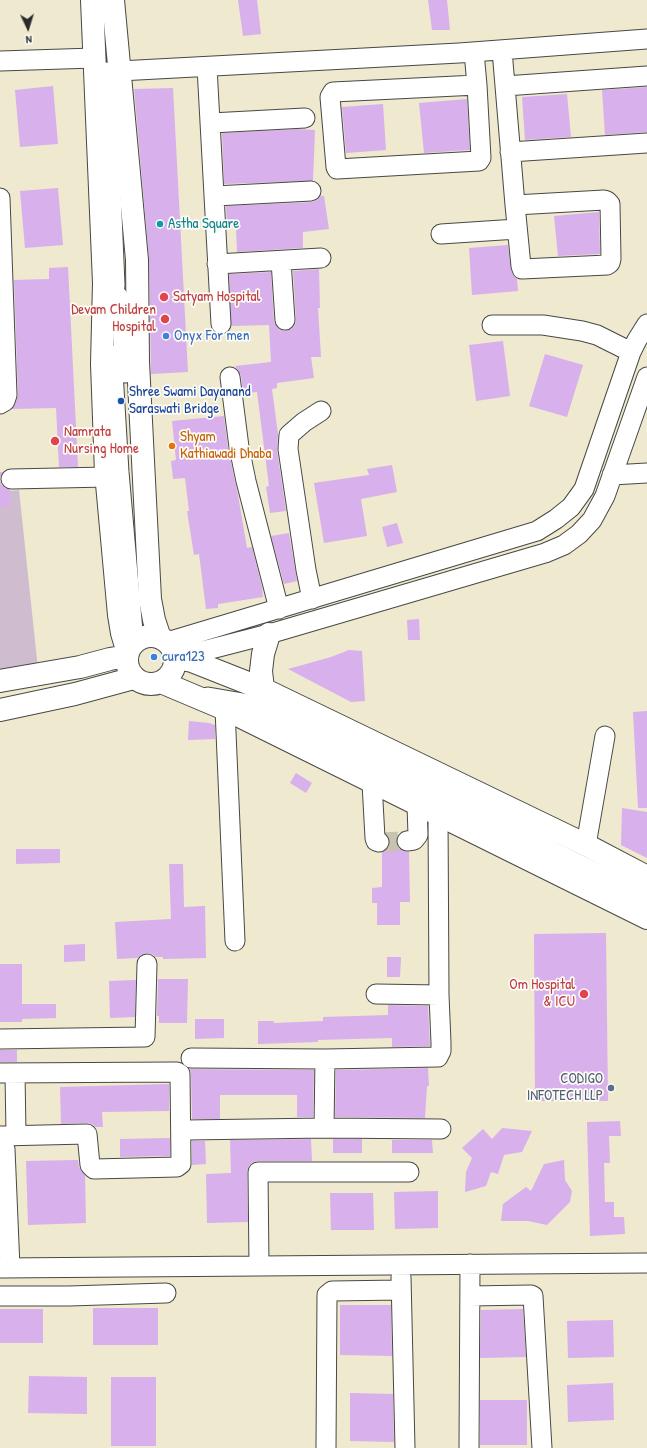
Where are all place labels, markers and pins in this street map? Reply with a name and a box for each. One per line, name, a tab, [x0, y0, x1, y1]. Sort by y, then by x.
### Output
place label: Astha Square	[168, 215, 239, 233]
marker: Astha Square	[155, 219, 165, 229]
place label: Satyam Hospital	[173, 288, 260, 306]
marker: Satyam Hospital	[158, 291, 170, 303]
place label: Devam Children Hospital	[71, 301, 156, 336]
marker: Devam Children Hospital	[159, 313, 171, 325]
place label: Onyx For men	[174, 327, 249, 345]
marker: Onyx For men	[161, 331, 171, 341]
place label: Shree Swami Dayanand Saraswati Bridge	[129, 383, 251, 418]
marker: Shree Swami Dayanand Saraswati Bridge	[116, 396, 126, 406]
place label: Namrata Nursing Home	[64, 423, 139, 458]
place label: Shyam Kathiawadi Dhaba	[180, 428, 271, 463]
marker: Namrata Nursing Home	[49, 435, 61, 447]
marker: Shyam Kathiawadi Dhaba	[167, 441, 177, 451]
place label: cura123	[162, 648, 205, 666]
marker: cura123	[149, 652, 159, 662]
place label: Om Hospital & ICU	[509, 976, 575, 1011]
marker: Om Hospital & ICU	[578, 988, 590, 1000]
place label: CODIGO INFOTECH LLP	[527, 1070, 603, 1105]
marker: CODIGO INFOTECH LLP	[606, 1083, 616, 1093]

